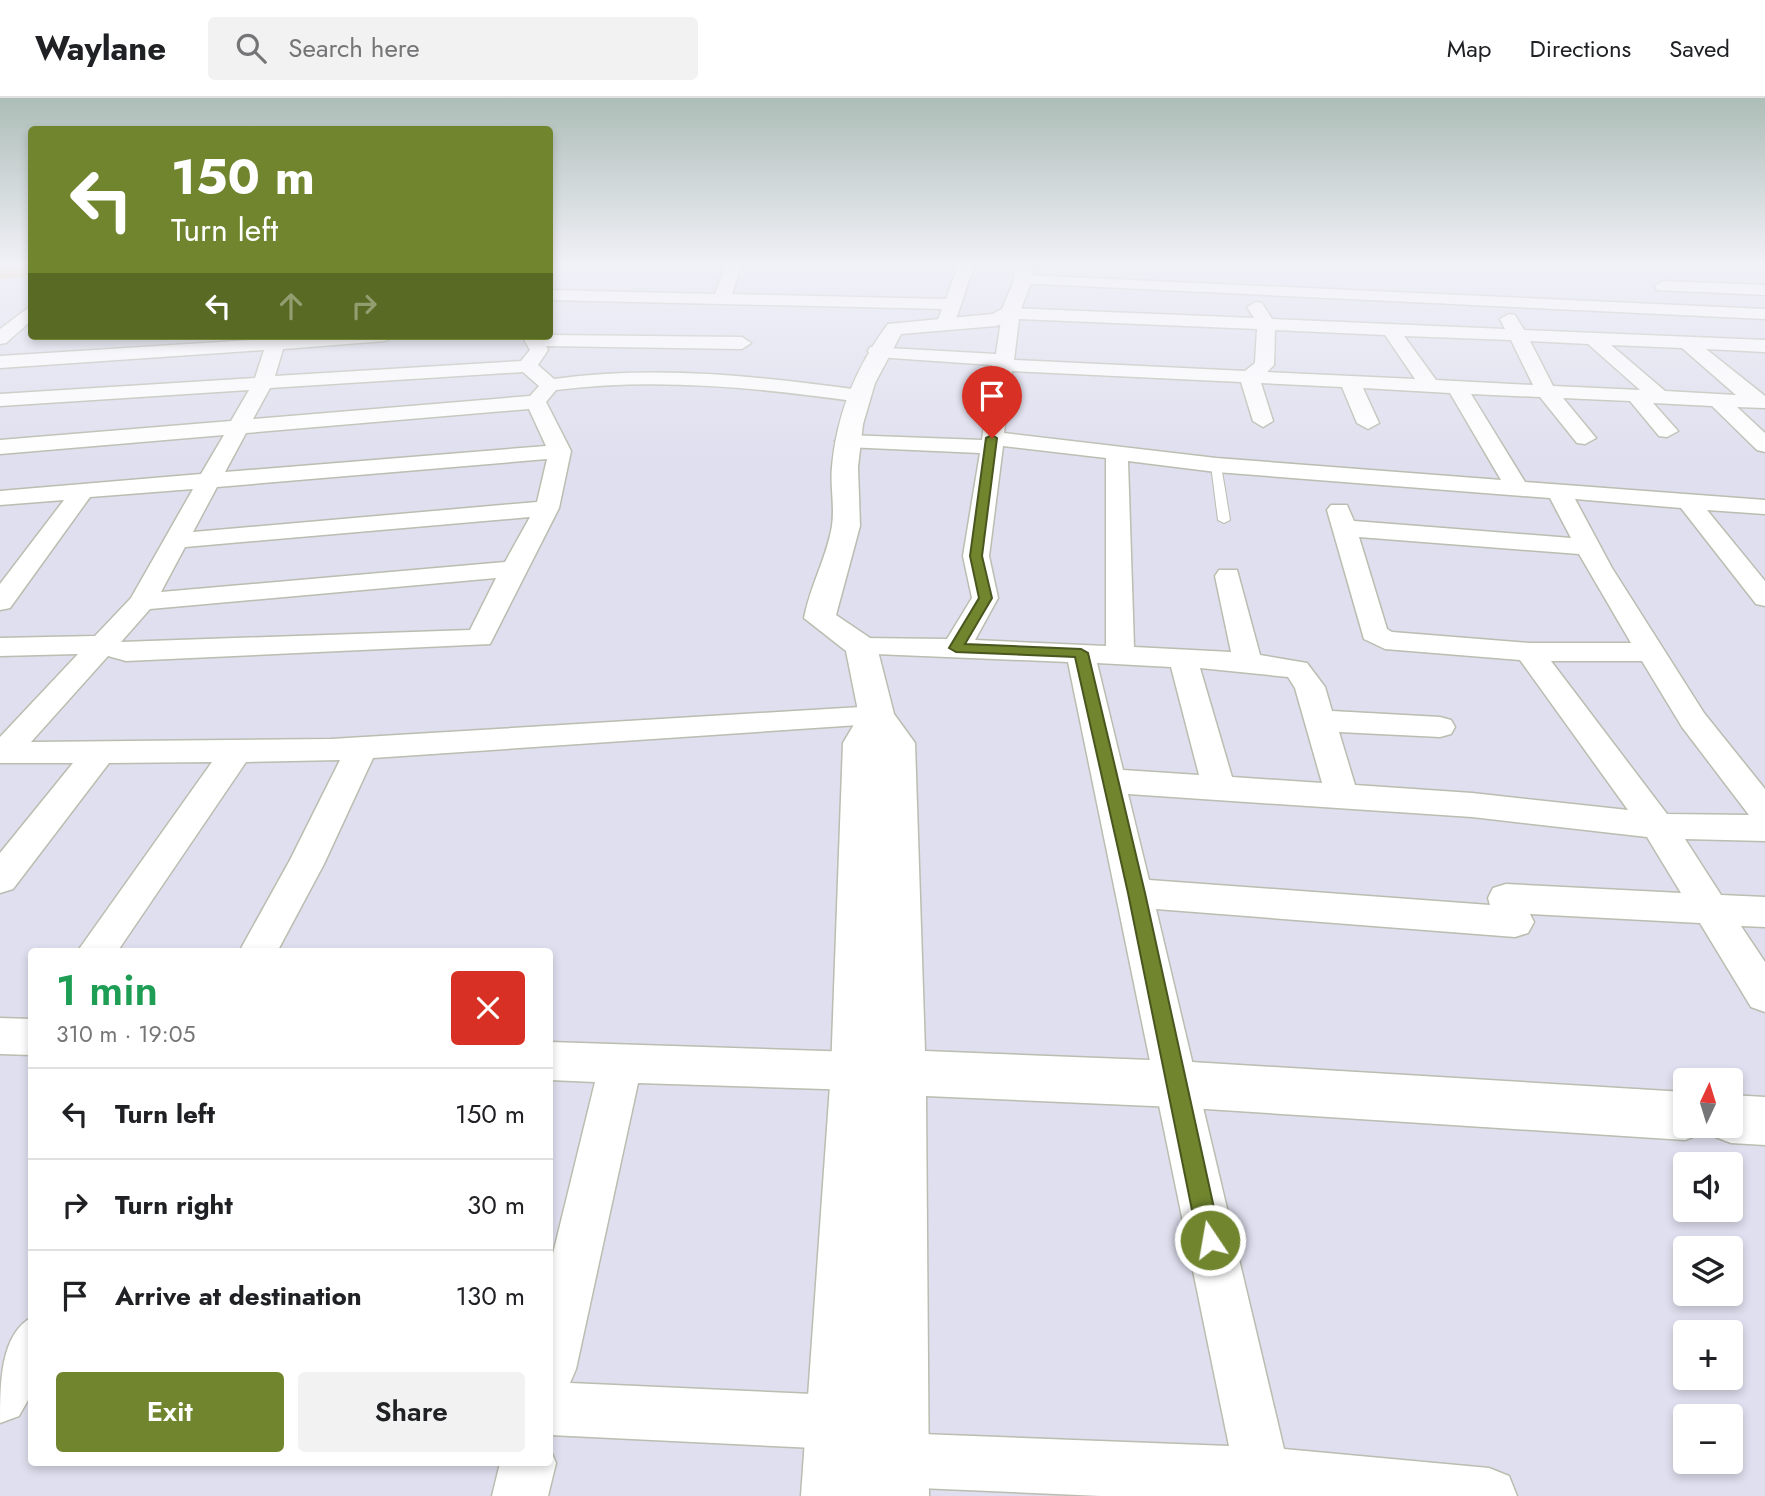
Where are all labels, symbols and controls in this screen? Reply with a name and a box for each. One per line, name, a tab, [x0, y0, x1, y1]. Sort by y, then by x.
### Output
search box	[208, 17, 698, 80]
text: Waylane	[35, 25, 166, 72]
icon: search	[232, 29, 270, 67]
text: Search here	[288, 29, 420, 67]
text: Map	[1447, 31, 1492, 66]
text: Directions	[1530, 31, 1631, 66]
text: Saved	[1669, 31, 1730, 66]
text: 150 m	[171, 142, 315, 212]
icon: left	[56, 154, 147, 245]
text: Turn left	[171, 207, 278, 253]
icon: left	[199, 287, 237, 325]
icon: ahead	[272, 287, 310, 325]
icon: right	[345, 287, 383, 325]
pin	[962, 366, 1022, 438]
icon: arrive	[973, 377, 1011, 415]
text: 1 min	[56, 960, 158, 1021]
button: close	[451, 971, 525, 1045]
text: 310 m · 19:05	[56, 1017, 196, 1051]
north arrow	[1673, 1068, 1743, 1138]
map controls	[1673, 1068, 1743, 1474]
icon: left	[56, 1095, 94, 1133]
text: Turn left	[115, 1095, 215, 1133]
text: 150 m	[455, 1095, 525, 1133]
button: sound	[1673, 1152, 1743, 1222]
icon: right	[56, 1186, 94, 1224]
text: Turn right	[115, 1186, 233, 1224]
text: 30 m	[467, 1186, 525, 1224]
position arrow	[1173, 1203, 1247, 1277]
button: layers	[1673, 1236, 1743, 1306]
icon: arrive	[56, 1277, 94, 1315]
text: Arrive at destination	[115, 1277, 362, 1315]
text: 130 m	[455, 1277, 525, 1315]
button: +	[1673, 1320, 1743, 1390]
button: Exit	[56, 1372, 284, 1452]
button: Share	[298, 1372, 525, 1452]
button: −	[1673, 1404, 1743, 1474]

